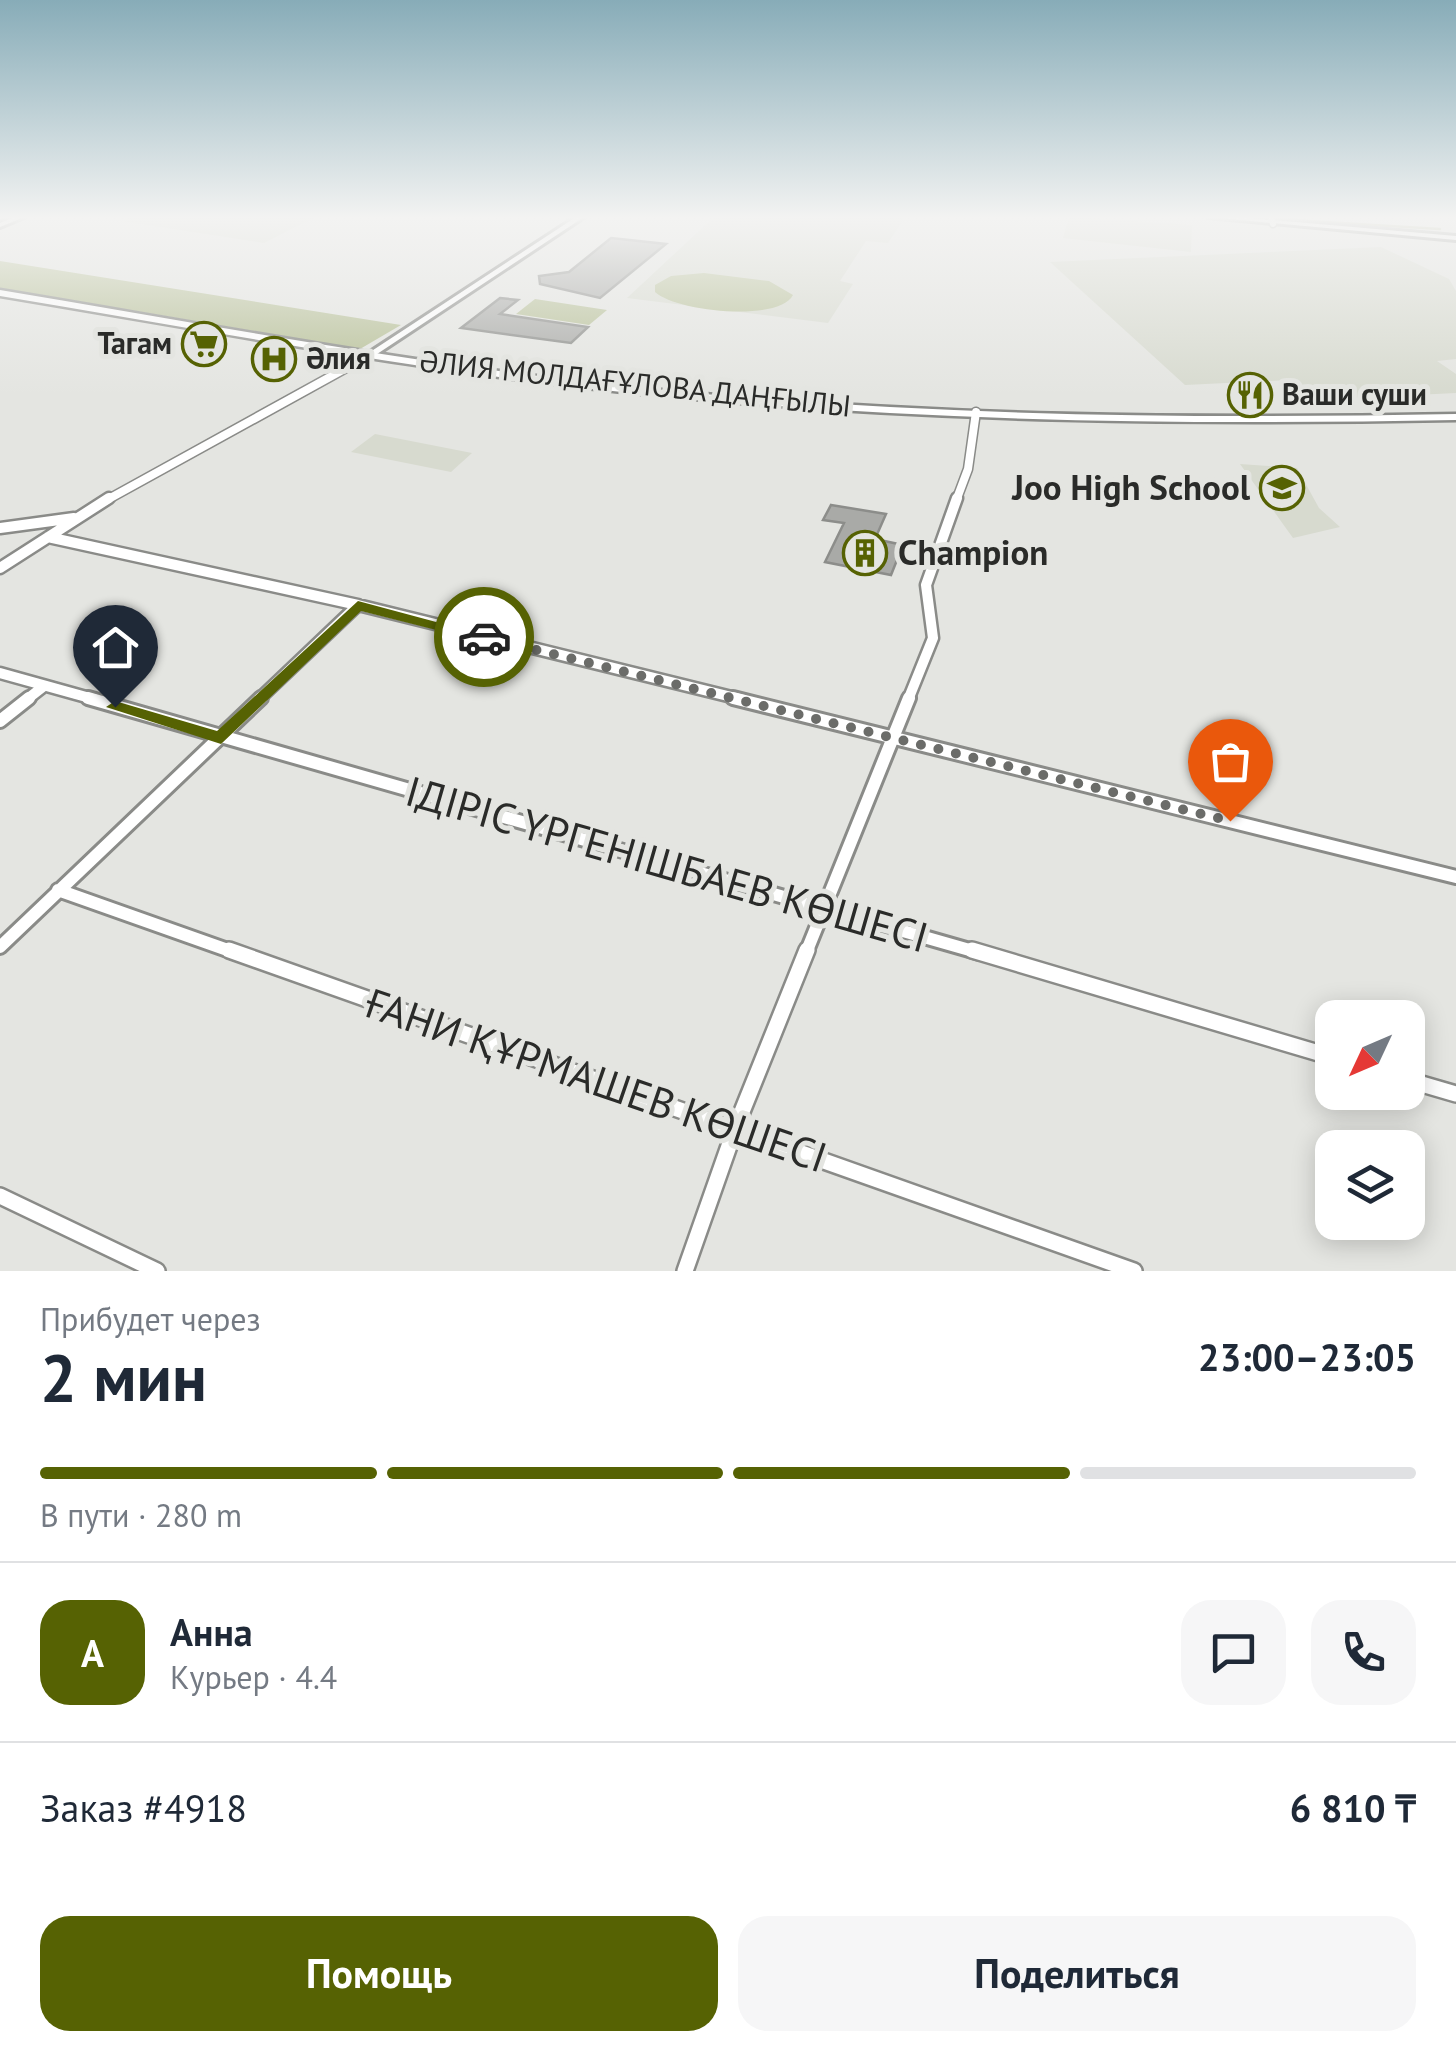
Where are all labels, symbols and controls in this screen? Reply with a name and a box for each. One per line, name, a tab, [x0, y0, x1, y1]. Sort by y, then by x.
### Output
supermarket icon: Тагам	[181, 321, 227, 367]
place label: Тагам	[98, 323, 172, 362]
hospital icon: Әлия	[251, 336, 297, 382]
place label: Әлия	[306, 338, 371, 377]
street label: ӘЛИЯ МОЛДАҒҰЛОВА ДАҢҒЫЛЫ	[418, 340, 853, 425]
restaurant icon: Ваши суши	[1227, 372, 1273, 418]
place label: Ваши суши	[1282, 374, 1427, 413]
place label: Joo High School	[1011, 464, 1251, 510]
school or university icon: Joo High School	[1259, 465, 1305, 511]
place label: Champion	[898, 529, 1048, 575]
building icon: Champion	[842, 530, 888, 576]
courier	[434, 587, 534, 687]
pin	[73, 605, 158, 708]
icon: car	[457, 610, 512, 665]
icon: home	[88, 620, 143, 675]
pin	[1188, 719, 1273, 822]
icon: bag	[1203, 734, 1258, 789]
street label: ІДІРІС ҮРГЕНІШБАЕВ КӨШЕСІ	[400, 763, 935, 964]
street label: ҒАНИ ҚҰРМАШЕВ КӨШЕСІ	[358, 975, 834, 1184]
north arrow	[1315, 1000, 1425, 1110]
map controls	[1315, 1000, 1425, 1240]
button: layers	[1315, 1130, 1425, 1240]
text: Прибудет через	[40, 1298, 261, 1340]
text: 23:00–23:05	[1198, 1332, 1416, 1381]
text: 2 мин	[40, 1335, 207, 1419]
text: В пути · 280 m	[40, 1494, 242, 1536]
button: chat	[1181, 1600, 1286, 1705]
button: phone	[1311, 1600, 1416, 1705]
text: Анна	[170, 1607, 253, 1656]
text: А	[81, 1628, 104, 1677]
text: Курьер · 4.4	[170, 1656, 337, 1698]
text: Заказ #4918	[40, 1783, 247, 1832]
text: 6 810 ₸	[1290, 1783, 1416, 1832]
button: Помощь	[40, 1916, 718, 2031]
button: Поделиться	[738, 1916, 1416, 2031]

